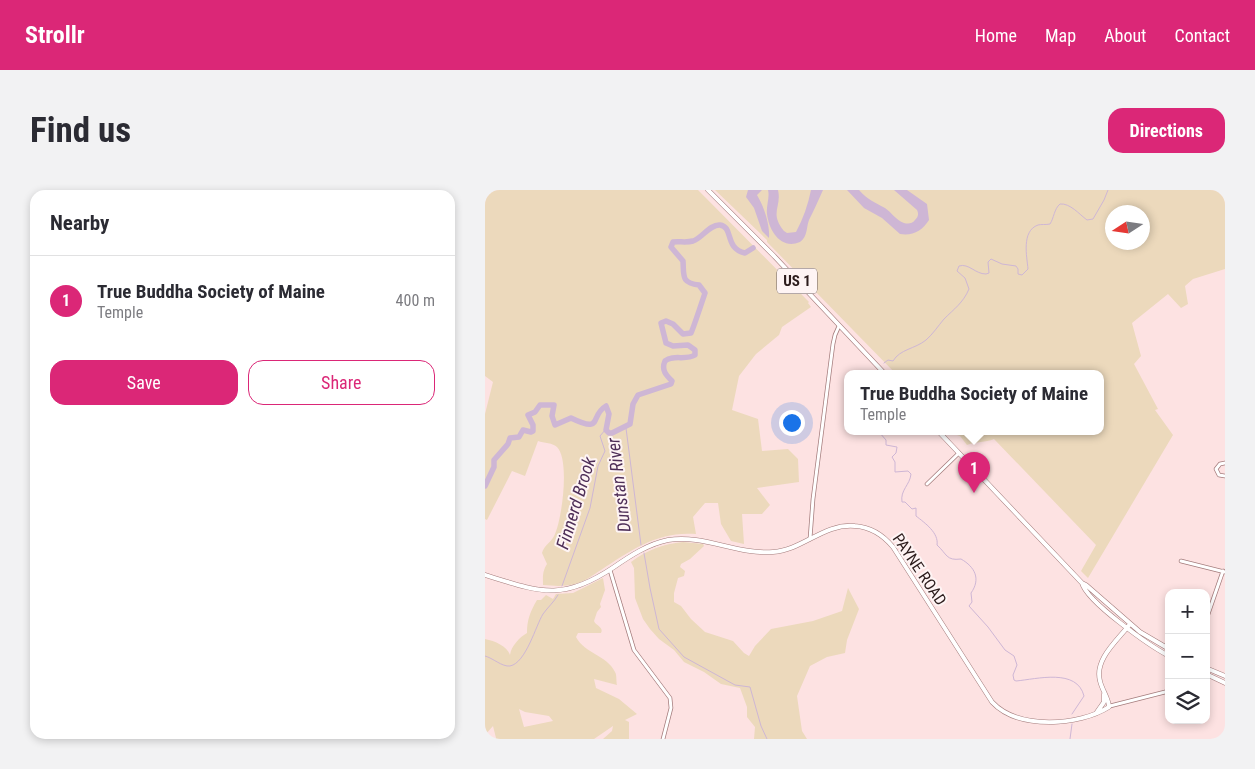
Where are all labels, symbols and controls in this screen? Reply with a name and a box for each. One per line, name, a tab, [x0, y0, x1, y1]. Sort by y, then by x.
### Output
text: Strollr	[25, 21, 85, 49]
text: Home	[975, 25, 1017, 46]
text: Map	[1045, 25, 1076, 46]
text: About	[1104, 25, 1146, 46]
text: Contact	[1174, 25, 1230, 46]
button: Directions	[1108, 108, 1225, 153]
text: Find us	[30, 110, 131, 151]
north arrow	[1105, 205, 1150, 250]
text: Nearby	[50, 211, 109, 235]
road number: US 1	[777, 268, 817, 294]
text: True Buddha Society of Maine	[97, 280, 325, 303]
text: 1	[62, 291, 70, 310]
text: 400 m	[396, 291, 435, 310]
text: Temple	[97, 303, 143, 322]
button: Save	[50, 360, 238, 405]
button: Share	[248, 360, 435, 405]
popup	[844, 370, 1104, 435]
text: True Buddha Society of Maine	[860, 382, 1088, 405]
text: Temple	[860, 405, 906, 424]
your location	[779, 410, 805, 436]
water label: Dunstan River	[602, 436, 635, 534]
pin: 1	[958, 452, 990, 493]
water label: Finnerd Brook	[552, 453, 600, 552]
street label: PAYNE ROAD	[889, 530, 951, 609]
map controls	[1165, 589, 1210, 724]
button: +	[1165, 589, 1210, 634]
button: −	[1165, 634, 1210, 679]
button: layers	[1165, 679, 1210, 724]

